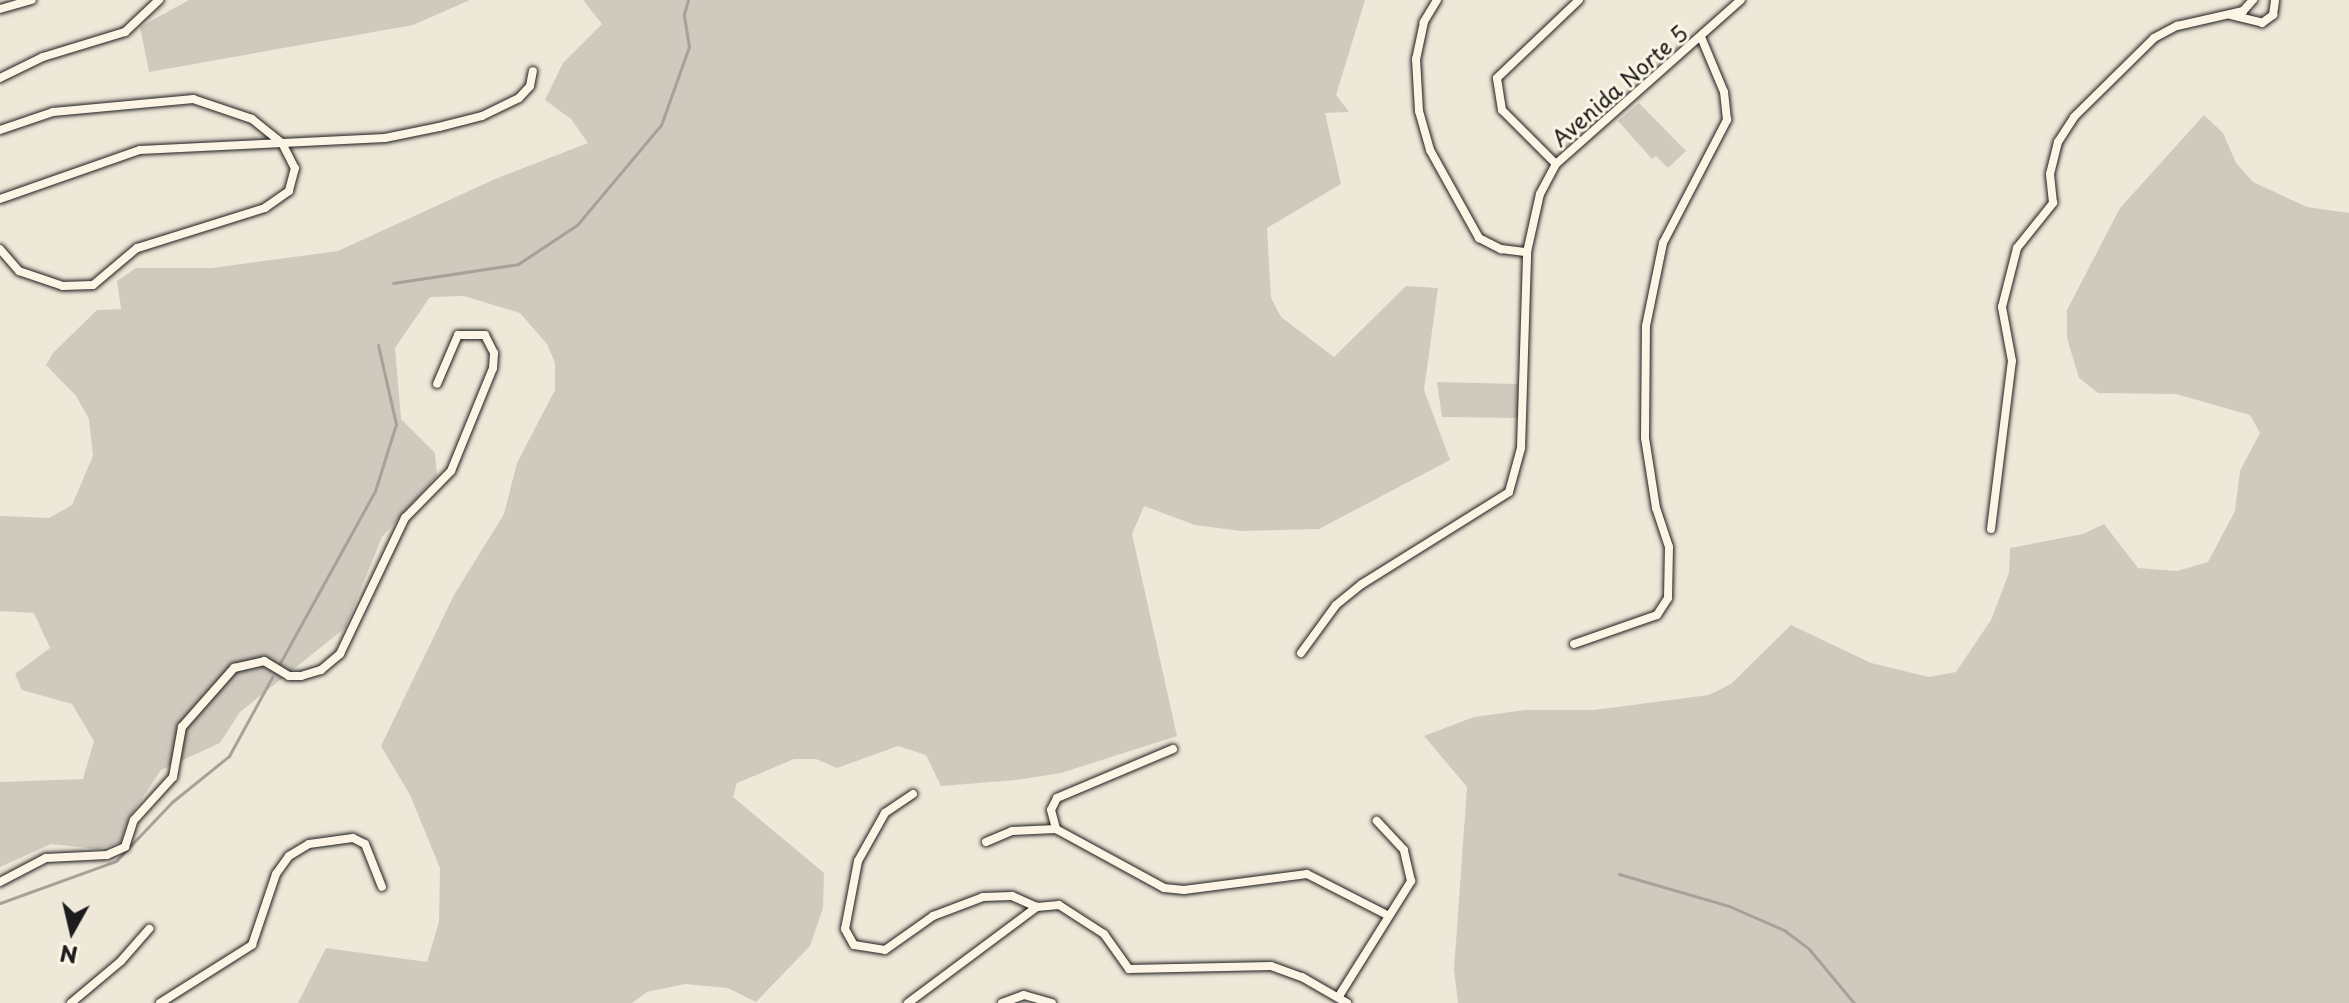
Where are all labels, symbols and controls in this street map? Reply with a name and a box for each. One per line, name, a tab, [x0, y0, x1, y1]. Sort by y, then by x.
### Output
street label: Avenida Norte 5	[1545, 18, 1693, 152]
north arrow	[32, 891, 112, 971]
text: N	[58, 938, 80, 973]

